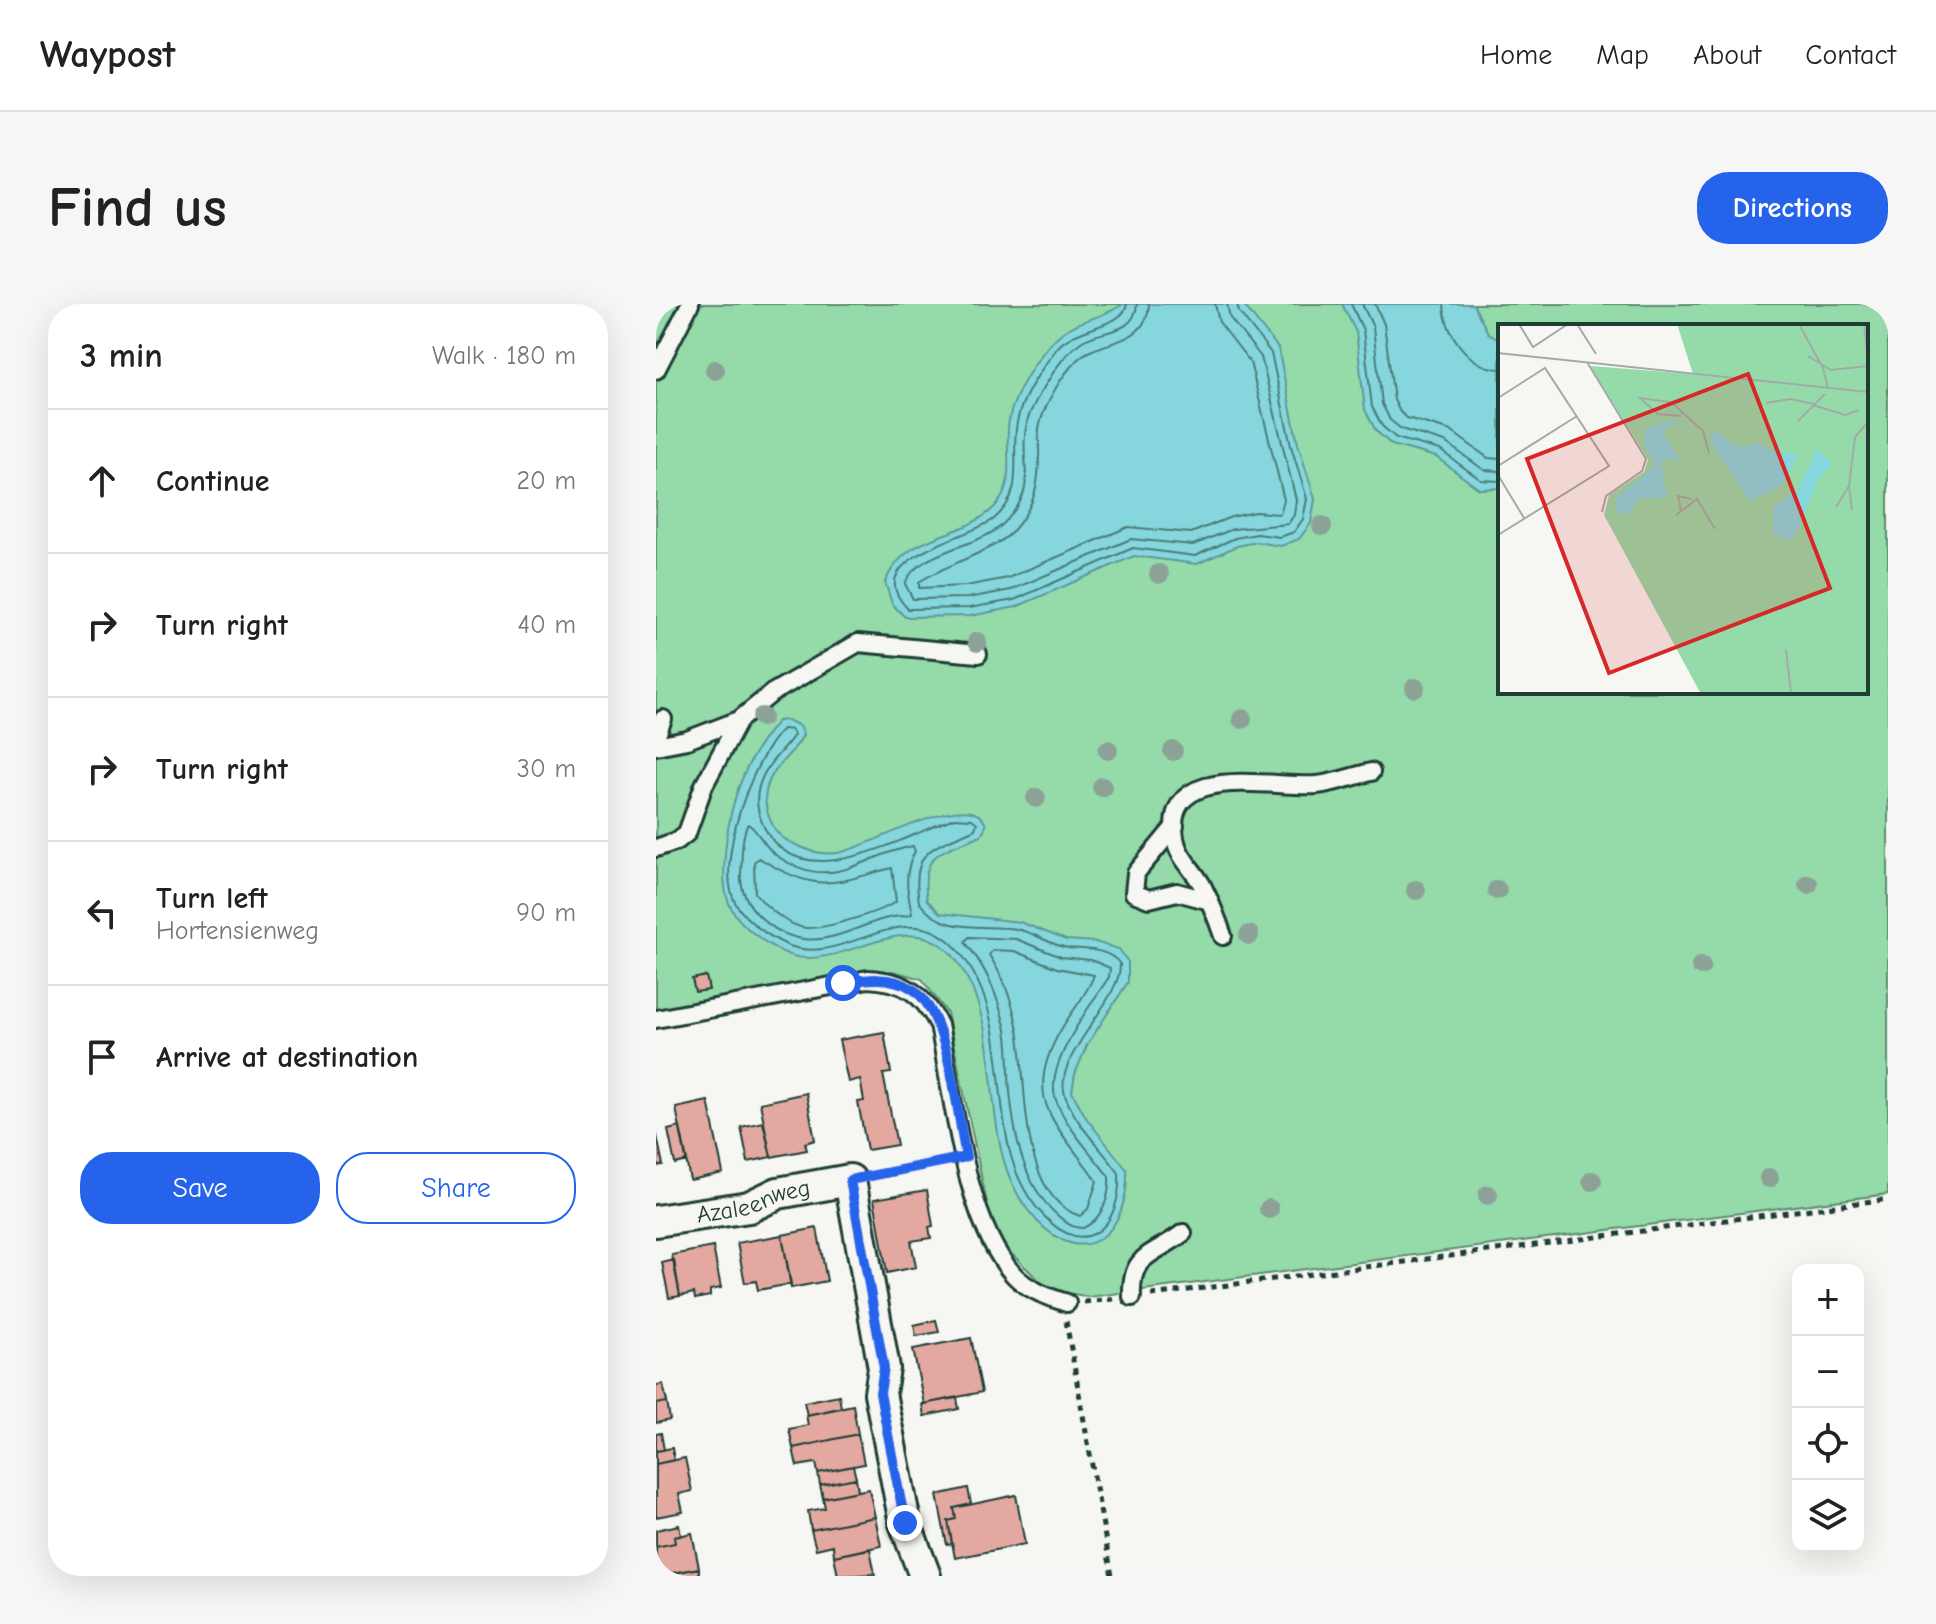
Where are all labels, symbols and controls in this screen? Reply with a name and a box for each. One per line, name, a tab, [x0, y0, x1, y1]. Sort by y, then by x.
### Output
text: Waypost	[40, 33, 175, 77]
text: Home	[1480, 39, 1552, 71]
text: Map	[1596, 39, 1649, 71]
text: About	[1693, 39, 1761, 71]
text: Contact	[1805, 39, 1896, 71]
button: Directions	[1697, 172, 1888, 244]
text: Find us	[48, 176, 227, 240]
inset map	[1498, 324, 1868, 694]
text: 3 min	[80, 336, 163, 376]
text: Walk · 180 m	[432, 341, 576, 371]
icon: ahead	[80, 459, 124, 503]
text: Continue	[156, 464, 270, 499]
text: 20 m	[516, 466, 576, 496]
icon: right	[80, 603, 124, 647]
text: Turn right	[156, 608, 288, 643]
text: 40 m	[517, 610, 576, 640]
icon: right	[80, 747, 124, 791]
text: Turn right	[156, 752, 288, 787]
text: 30 m	[517, 754, 576, 784]
text: Turn left	[156, 881, 268, 916]
icon: left	[80, 891, 124, 935]
text: 90 m	[516, 898, 576, 928]
text: Hortensienweg	[156, 916, 319, 946]
route start	[825, 965, 861, 1001]
icon: arrive	[80, 1035, 124, 1079]
text: Arrive at destination	[156, 1040, 418, 1075]
button: Save	[80, 1152, 320, 1224]
button: Share	[336, 1152, 576, 1224]
street label: Azaleenweg	[695, 1173, 812, 1229]
map controls	[1792, 1264, 1864, 1552]
button: +	[1792, 1264, 1864, 1336]
button: −	[1792, 1336, 1864, 1408]
button: locate	[1792, 1408, 1864, 1480]
button: layers	[1792, 1480, 1864, 1552]
route end	[887, 1505, 923, 1541]

